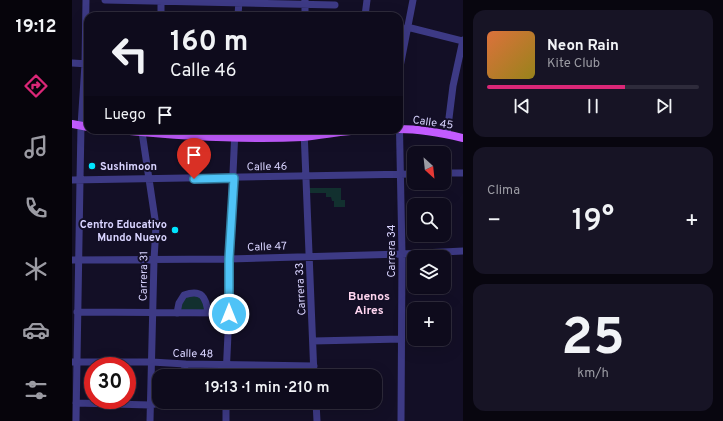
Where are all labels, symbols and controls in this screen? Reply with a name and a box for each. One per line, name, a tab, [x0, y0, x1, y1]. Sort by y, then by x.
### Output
text: 19:12	[16, 16, 56, 39]
text: 160 m	[170, 25, 248, 61]
icon: left	[104, 28, 156, 80]
text: Neon Rain	[547, 37, 619, 56]
text: Kite Club	[547, 56, 600, 72]
text: Calle 46	[170, 60, 236, 83]
icon: directions	[22, 72, 50, 100]
icon: previous	[511, 95, 533, 117]
icon: pause	[582, 95, 604, 117]
icon: next	[653, 95, 675, 117]
icon: arrive	[154, 104, 176, 126]
text: Luego	[104, 106, 146, 125]
street label: Calle 45	[412, 113, 454, 133]
icon: music	[22, 133, 50, 161]
pin	[177, 138, 211, 179]
icon: arrive	[183, 144, 205, 166]
north arrow	[407, 146, 451, 190]
map controls	[407, 146, 451, 346]
place label: Sushimoon	[100, 160, 157, 174]
street label: Calle 46	[247, 160, 287, 174]
marker: Sushimoon	[87, 161, 97, 171]
text: Clima	[487, 183, 520, 199]
icon: phone	[22, 194, 50, 222]
button: search	[407, 198, 451, 242]
text: 19°	[572, 203, 614, 240]
text: −	[487, 208, 501, 235]
text: +	[685, 208, 699, 235]
place label: Centro Educativo Mundo Nuevo	[80, 218, 167, 245]
street label: Carrera 34	[385, 224, 399, 278]
marker: Centro Educativo Mundo Nuevo	[170, 225, 180, 235]
street label: Calle 47	[247, 239, 287, 255]
button: layers	[407, 250, 451, 294]
street label: Carrera 31	[137, 251, 151, 301]
icon: climate	[22, 255, 50, 283]
street label: Carrera 33	[293, 262, 309, 316]
district label: Buenos Aires	[348, 289, 390, 319]
position arrow	[208, 293, 250, 335]
button: +	[407, 302, 451, 346]
text: 25	[561, 307, 625, 373]
icon: car	[22, 316, 50, 344]
street label: Calle 48	[172, 347, 213, 361]
speed limit sign: 30	[84, 357, 136, 409]
text: km/h	[577, 366, 609, 382]
icon: filters	[22, 376, 50, 404]
text: 19:13 · 1 min · 210 m	[205, 379, 329, 398]

